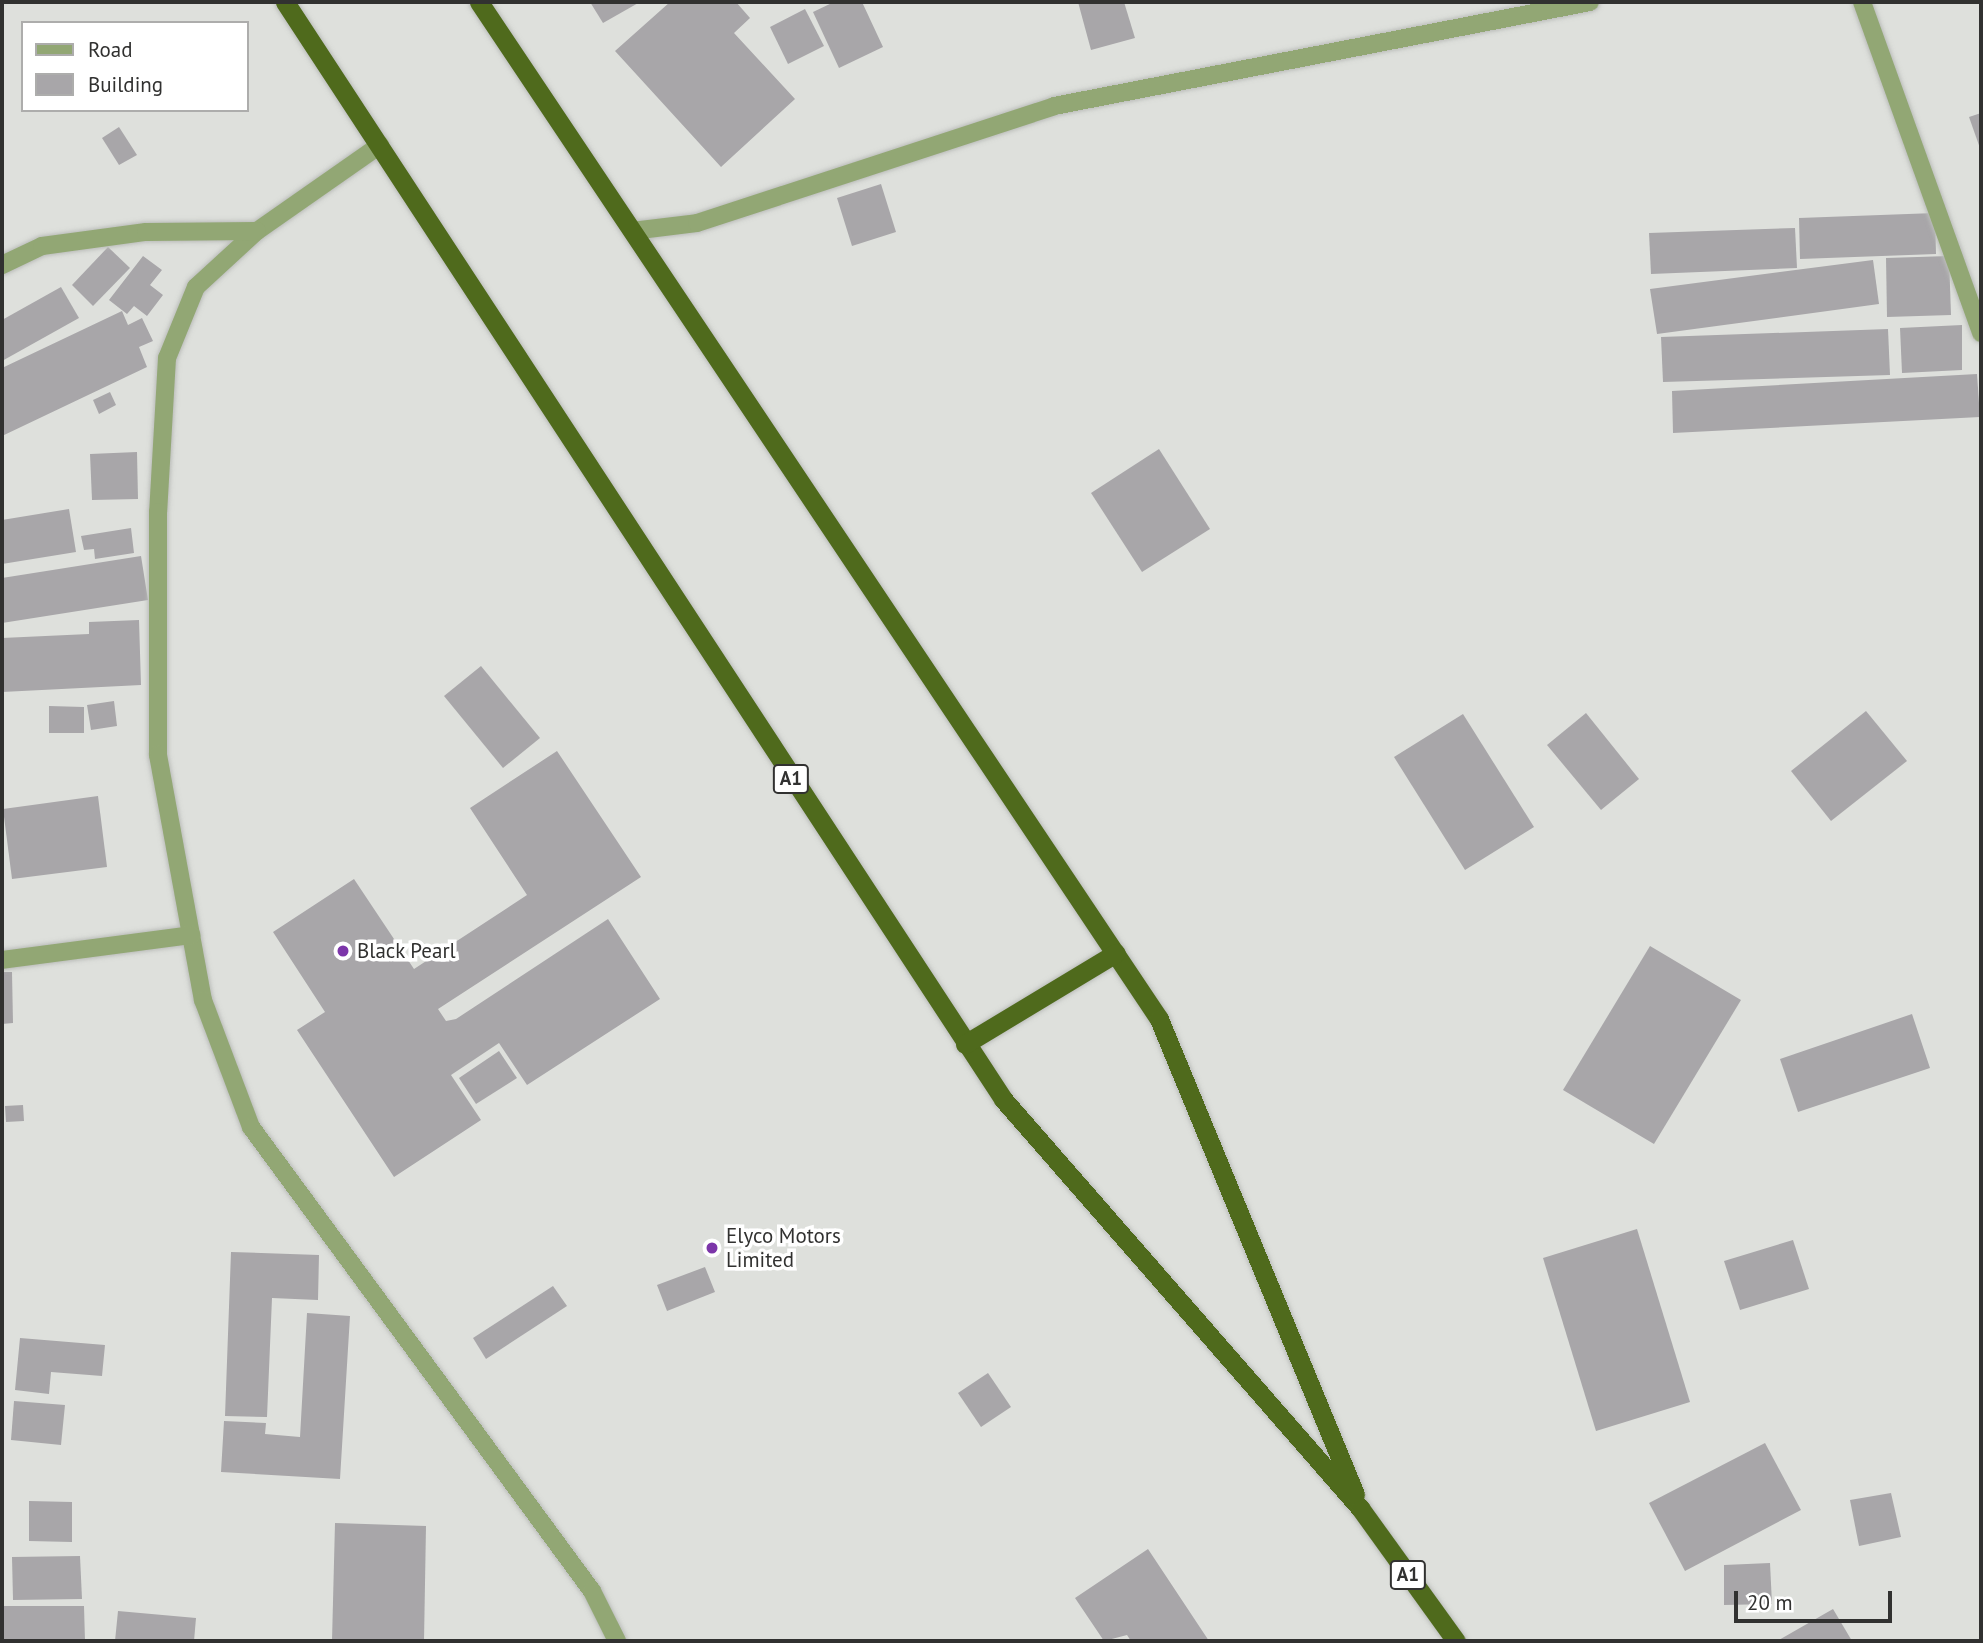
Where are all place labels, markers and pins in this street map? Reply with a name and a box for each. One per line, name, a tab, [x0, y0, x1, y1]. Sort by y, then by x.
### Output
place label: Black Pearl	[357, 938, 456, 964]
marker: Black Pearl	[335, 943, 351, 959]
place label: Elyco Motors Limited	[726, 1223, 841, 1273]
marker: Elyco Motors Limited	[704, 1240, 720, 1256]

